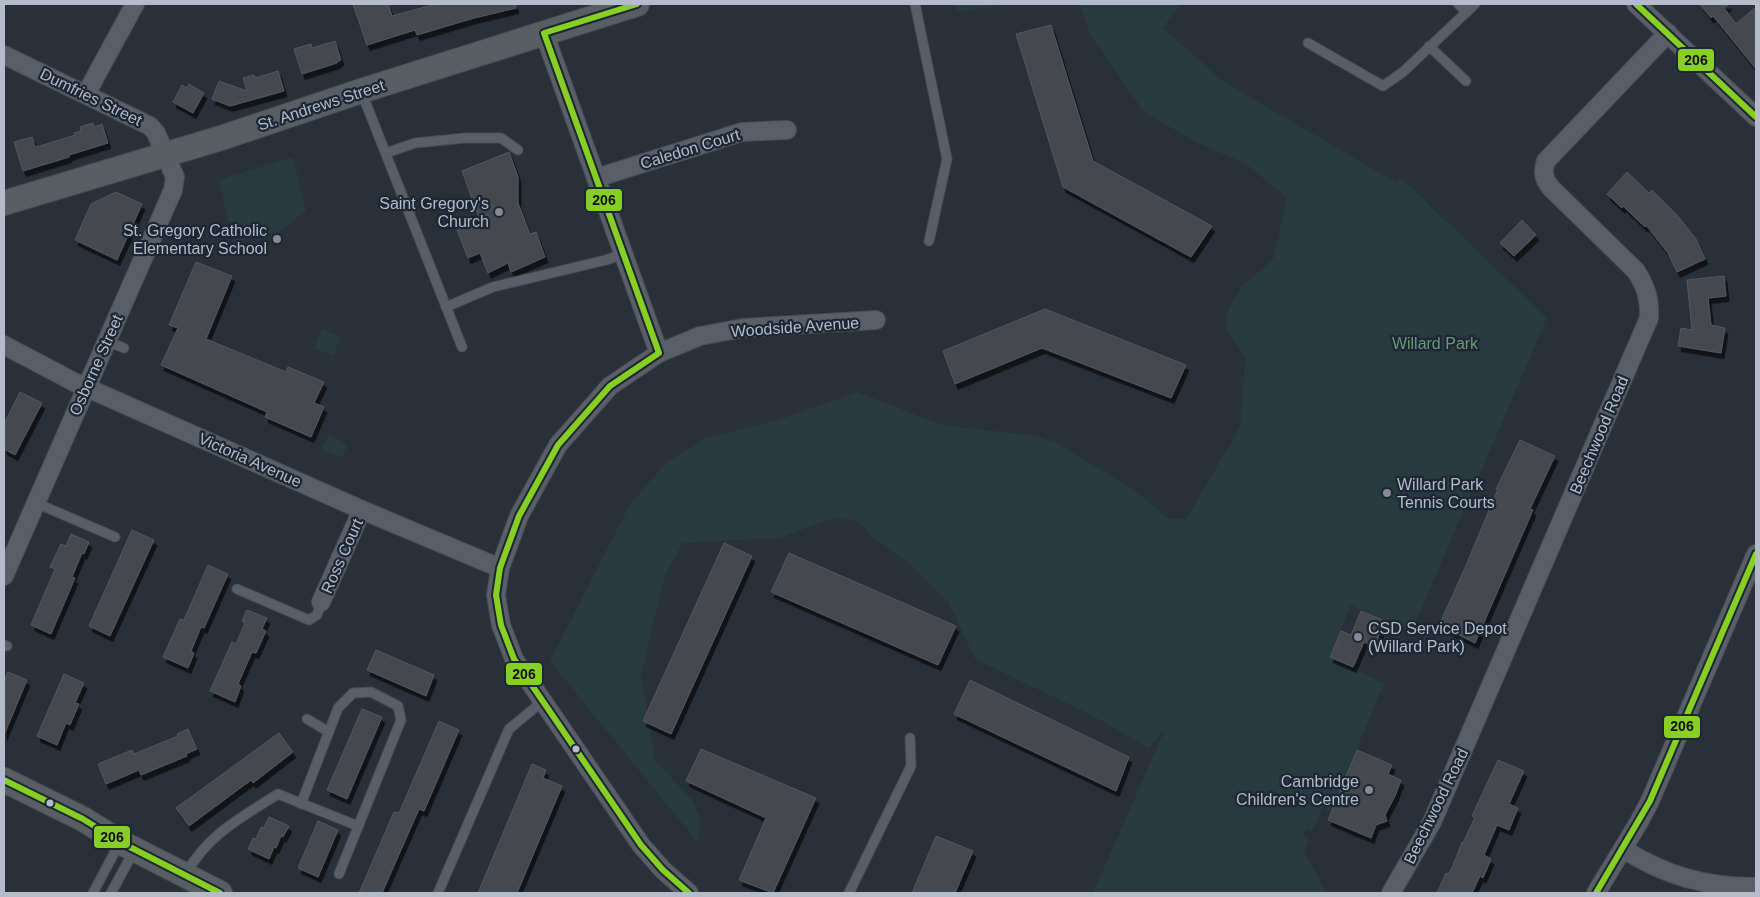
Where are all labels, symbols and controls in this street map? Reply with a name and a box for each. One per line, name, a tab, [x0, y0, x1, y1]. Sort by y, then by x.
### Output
line badge: 206	[1677, 48, 1715, 72]
text: 206	[1684, 52, 1708, 68]
street label: Dumfries Street	[37, 65, 145, 129]
street label: St. Andrews Street	[255, 76, 387, 134]
street label: Caledon Court	[638, 126, 742, 172]
line badge: 206	[585, 188, 623, 212]
text: 206	[592, 192, 616, 208]
place label: Saint Gregory's Church	[379, 195, 489, 230]
marker: Saint Gregory's Church	[493, 206, 505, 218]
place label: St. Gregory Catholic Elementary School	[123, 222, 267, 257]
marker: St. Gregory Catholic Elementary School	[271, 233, 283, 245]
street label: Osborne Street	[66, 311, 126, 418]
street label: Woodside Avenue	[730, 314, 860, 340]
park label: Willard Park	[1392, 335, 1479, 352]
street label: Beechwood Road	[1566, 374, 1632, 496]
street label: Victoria Avenue	[196, 430, 304, 490]
place label: Willard Park Tennis Courts	[1397, 476, 1495, 511]
marker: Willard Park Tennis Courts	[1381, 487, 1393, 499]
street label: Ross Court	[318, 515, 366, 596]
place label: CSD Service Depot (Willard Park)	[1368, 620, 1507, 655]
marker: CSD Service Depot (Willard Park)	[1352, 631, 1364, 643]
line badge: 206	[505, 662, 543, 686]
text: 206	[512, 666, 536, 682]
line badge: 206	[1663, 715, 1701, 739]
text: 206	[1670, 718, 1694, 734]
unlabelled marker	[571, 744, 581, 754]
street label: Beechwood Road	[1401, 746, 1471, 866]
place label: Cambridge Children's Centre	[1236, 773, 1359, 808]
marker: Cambridge Children's Centre	[1363, 784, 1375, 796]
unlabelled marker	[45, 798, 55, 808]
line badge: 206	[93, 825, 131, 849]
text: 206	[100, 829, 124, 845]

